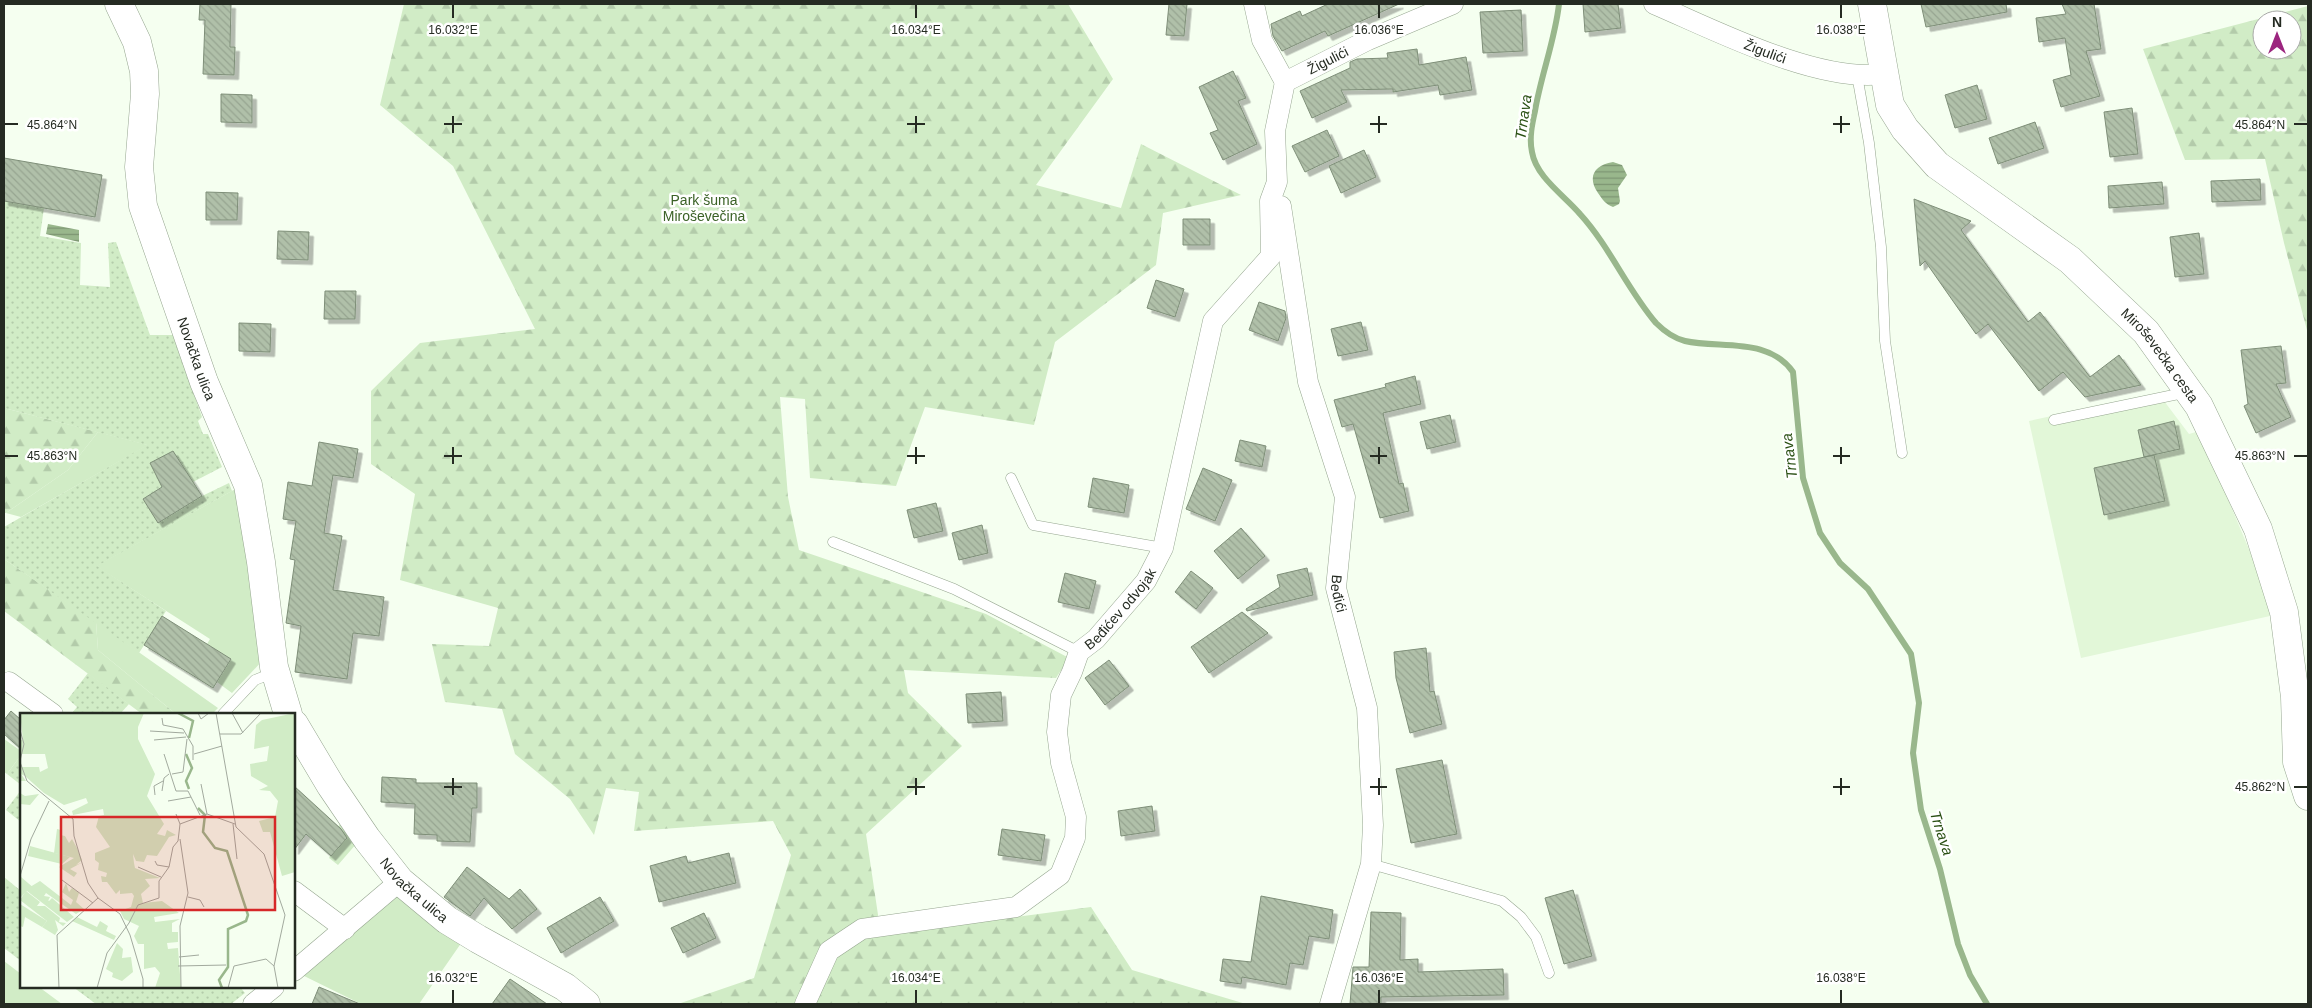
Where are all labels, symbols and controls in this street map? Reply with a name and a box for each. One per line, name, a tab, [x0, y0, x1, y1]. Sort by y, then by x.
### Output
north arrow	[2252, 10, 2302, 60]
text: N	[2272, 14, 2282, 30]
text: 16.032°E	[428, 23, 478, 37]
text: 16.034°E	[891, 23, 941, 37]
text: 16.036°E	[1354, 23, 1404, 37]
text: 16.038°E	[1816, 23, 1866, 37]
street label: Žigulići	[1742, 36, 1788, 67]
street label: Žigulići	[1305, 43, 1351, 77]
water label: Trnava	[1511, 93, 1535, 141]
text: 45.864°N	[27, 118, 77, 132]
text: 45.864°N	[2235, 118, 2285, 132]
park label: Park šuma Miroševečina	[663, 192, 745, 224]
street label: Miroševečka cesta	[2118, 305, 2202, 406]
street label: Novačka ulica	[174, 315, 219, 403]
water label: Trnava	[1778, 432, 1800, 480]
text: 45.863°N	[27, 449, 77, 463]
text: 45.863°N	[2235, 449, 2285, 463]
street label: Beđićev odvojak	[1081, 565, 1160, 653]
street label: Beđići	[1328, 574, 1350, 614]
inset map	[20, 713, 295, 988]
text: 45.862°N	[2235, 780, 2285, 794]
water label: Trnava	[1927, 809, 1957, 857]
street label: Novačka ulica	[377, 855, 451, 926]
text: 16.032°E	[428, 971, 478, 985]
text: 16.034°E	[891, 971, 941, 985]
text: 16.036°E	[1354, 971, 1404, 985]
text: 16.038°E	[1816, 971, 1866, 985]

